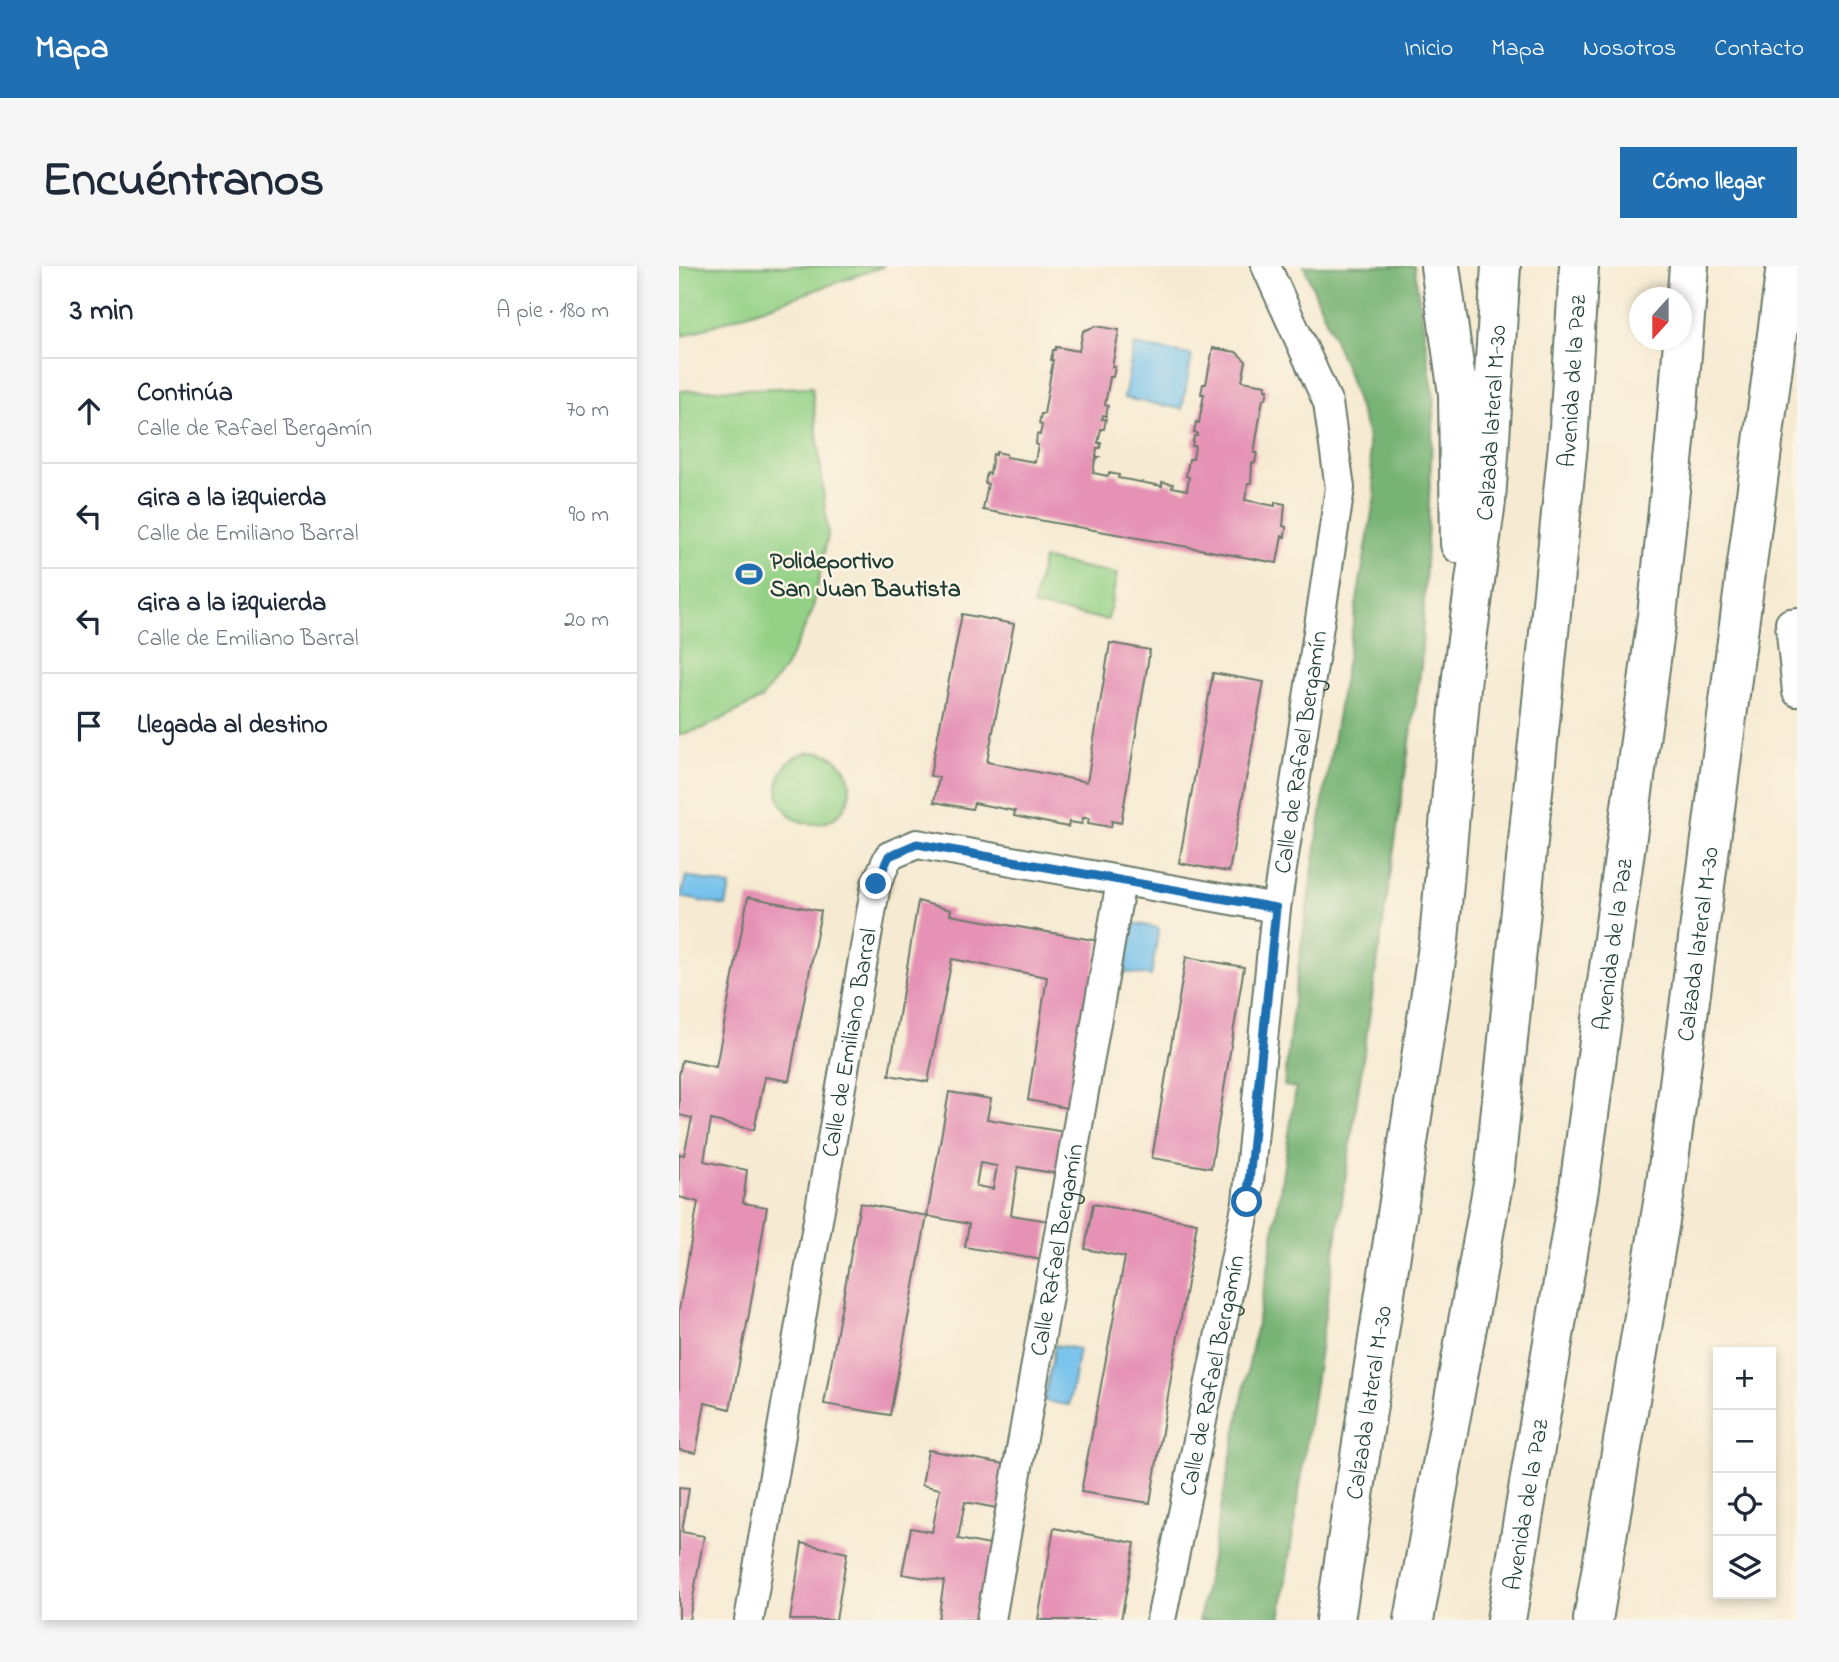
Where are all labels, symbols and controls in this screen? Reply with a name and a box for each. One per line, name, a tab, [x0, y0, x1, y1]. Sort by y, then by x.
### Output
text: Mapa	[35, 25, 109, 73]
text: Inicio	[1404, 32, 1453, 67]
text: Mapa	[1491, 32, 1545, 67]
text: Nosotros	[1583, 32, 1676, 67]
text: Contacto	[1714, 32, 1804, 67]
text: Encuéntranos	[42, 146, 324, 218]
button: Cómo llegar	[1620, 147, 1797, 218]
north arrow	[1629, 287, 1692, 350]
text: 3 min	[70, 290, 133, 334]
street label: Avenida de la Paz	[1551, 293, 1597, 469]
text: A pie · 180 m	[496, 295, 609, 328]
street label: Calzada lateral M-30	[1468, 324, 1517, 523]
text: Continúa	[137, 375, 233, 413]
icon: ahead	[70, 392, 108, 430]
text: 70 m	[566, 394, 609, 427]
text: Calle de Rafael Bergamín	[137, 413, 372, 446]
text: Gira a la izquierda	[137, 480, 326, 518]
icon: left	[70, 497, 108, 535]
text: 90 m	[569, 499, 609, 532]
text: Calle de Emiliano Barral	[137, 518, 359, 551]
place label: Polideportivo San Juan Bautista	[770, 545, 961, 608]
sports icon: Polideportivo San Juan Bautista	[734, 559, 764, 589]
text: Gira a la izquierda	[137, 585, 326, 623]
icon: left	[70, 602, 108, 640]
text: 20 m	[564, 604, 609, 637]
text: Calle de Emiliano Barral	[137, 623, 359, 656]
street label: Calle de Rafael Bergamín	[1266, 628, 1338, 876]
icon: arrive	[70, 707, 108, 745]
text: Llegada al destino	[137, 707, 328, 745]
street label: Calzada lateral M-30	[1670, 845, 1730, 1044]
street label: Avenida de la Paz	[1586, 856, 1644, 1033]
route end	[860, 868, 891, 899]
street label: Calle de Emiliano Barral	[814, 926, 888, 1160]
street label: Calle Rafael Bergamín	[1023, 1141, 1094, 1359]
route start	[1231, 1186, 1262, 1217]
street label: Calle de Rafael Bergamín	[1172, 1252, 1256, 1499]
street label: Calzada lateral M-30	[1339, 1303, 1403, 1502]
map controls	[1713, 1347, 1776, 1599]
button: +	[1713, 1347, 1776, 1410]
button: −	[1713, 1410, 1776, 1473]
street label: Avenida de la Paz	[1496, 1416, 1560, 1593]
button: locate	[1713, 1473, 1776, 1536]
button: layers	[1713, 1536, 1776, 1599]

